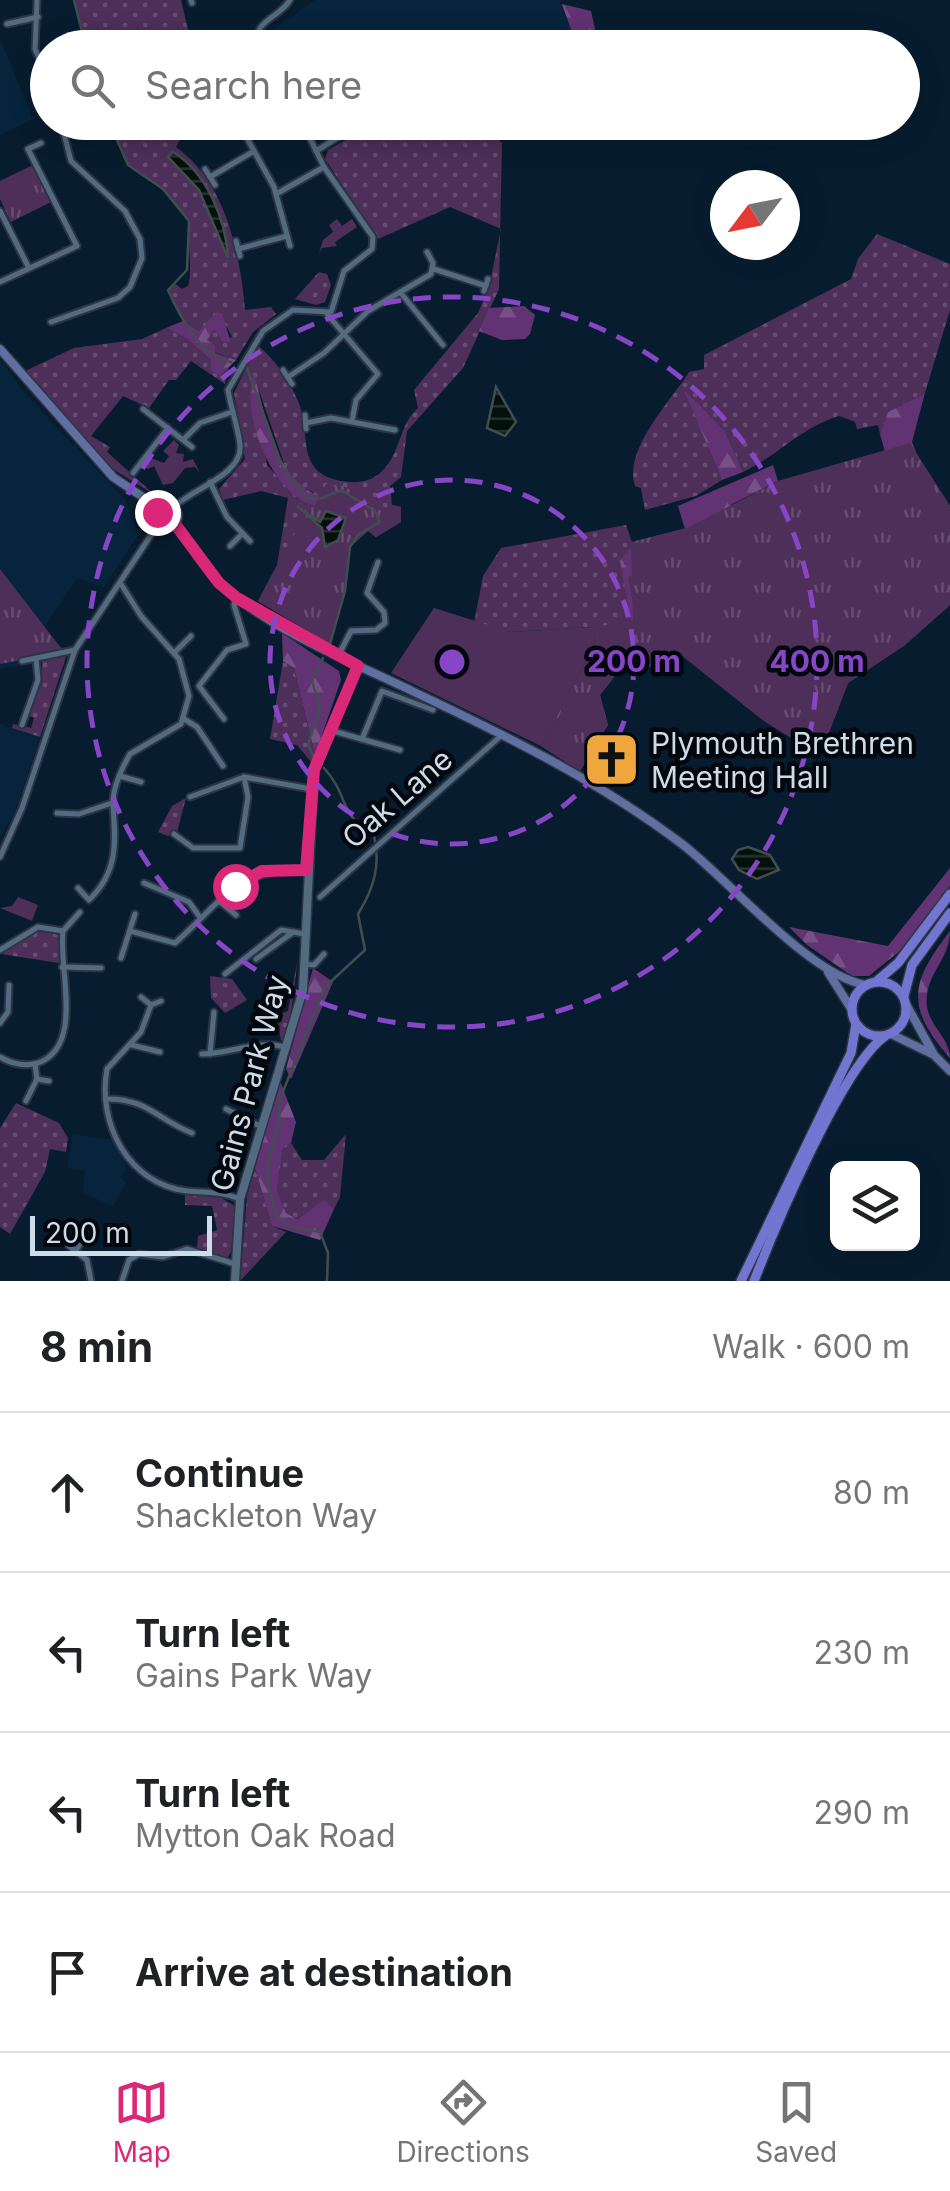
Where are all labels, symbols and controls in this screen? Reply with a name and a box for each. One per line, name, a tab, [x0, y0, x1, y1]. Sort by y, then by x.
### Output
search box	[30, 30, 920, 140]
icon: search	[65, 58, 120, 113]
text: Search here	[145, 62, 362, 108]
north arrow	[710, 170, 800, 260]
route end	[135, 490, 181, 536]
text: 200 m	[587, 643, 681, 679]
text: 400 m	[769, 643, 865, 679]
centre of rings	[434, 644, 470, 680]
place label: Plymouth Brethren Meeting Hall	[651, 725, 914, 795]
church icon: Plymouth Brethren Meeting Hall	[582, 730, 642, 790]
street label: Oak Lane	[335, 741, 459, 855]
route start	[213, 864, 259, 910]
street label: Gains Park Way	[203, 971, 295, 1195]
map controls	[830, 1161, 920, 1251]
button: layers	[830, 1161, 920, 1251]
scale bar	[30, 1211, 212, 1256]
text: 200 m	[45, 1216, 130, 1250]
text: 8 min	[40, 1321, 153, 1372]
text: Walk · 600 m	[712, 1327, 910, 1366]
text: Continue	[135, 1450, 304, 1496]
icon: ahead	[40, 1465, 95, 1520]
text: 80 m	[833, 1473, 910, 1512]
text: Shackleton Way	[135, 1496, 377, 1535]
text: Turn left	[135, 1610, 290, 1656]
icon: left	[40, 1625, 95, 1680]
text: 230 m	[814, 1633, 910, 1672]
text: Gains Park Way	[135, 1656, 372, 1695]
text: Turn left	[135, 1770, 290, 1816]
icon: left	[40, 1785, 95, 1840]
text: 290 m	[813, 1793, 910, 1832]
text: Mytton Oak Road	[135, 1816, 396, 1855]
icon: arrive	[40, 1945, 95, 2000]
text: Arrive at destination	[135, 1949, 513, 1995]
tab: Map	[113, 2075, 171, 2169]
tab: Directions	[396, 2075, 530, 2169]
tab: Saved	[755, 2075, 837, 2169]

